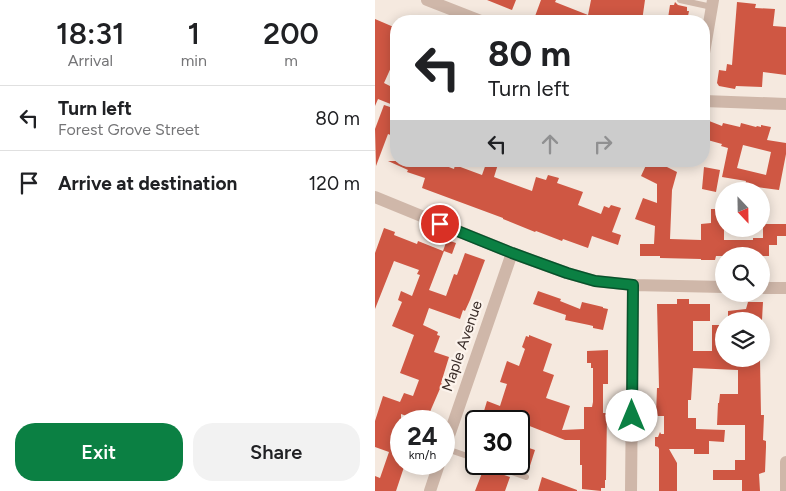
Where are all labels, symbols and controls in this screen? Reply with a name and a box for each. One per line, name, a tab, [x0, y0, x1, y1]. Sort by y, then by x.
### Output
text: 18:31	[56, 15, 125, 52]
text: 1	[188, 15, 200, 52]
text: 200	[263, 15, 319, 52]
text: 80 m	[488, 33, 571, 75]
icon: left	[405, 35, 470, 100]
text: Arrival	[68, 51, 113, 70]
text: min	[181, 51, 207, 70]
text: m	[284, 51, 298, 70]
text: Turn left	[488, 75, 570, 102]
text: Turn left	[58, 97, 132, 120]
icon: left	[15, 104, 43, 132]
text: 80 m	[315, 107, 360, 130]
text: Forest Grove Street	[58, 120, 200, 139]
icon: left	[483, 130, 511, 158]
icon: ahead	[536, 130, 564, 158]
icon: right	[589, 130, 617, 158]
icon: arrive	[15, 169, 43, 197]
text: Arrive at destination	[58, 172, 237, 195]
text: 120 m	[308, 172, 360, 195]
north arrow	[715, 182, 770, 238]
map controls	[715, 182, 770, 367]
pin	[419, 203, 461, 245]
icon: arrive	[426, 210, 454, 238]
button: search	[715, 247, 770, 302]
street label: Maple Avenue	[438, 298, 486, 394]
button: layers	[715, 312, 770, 367]
position arrow	[605, 389, 657, 441]
speed limit sign: 30	[465, 410, 530, 475]
text: 24	[407, 421, 438, 451]
button: Exit	[15, 423, 183, 481]
button: Share	[193, 423, 360, 481]
text: km/h	[409, 448, 436, 462]

